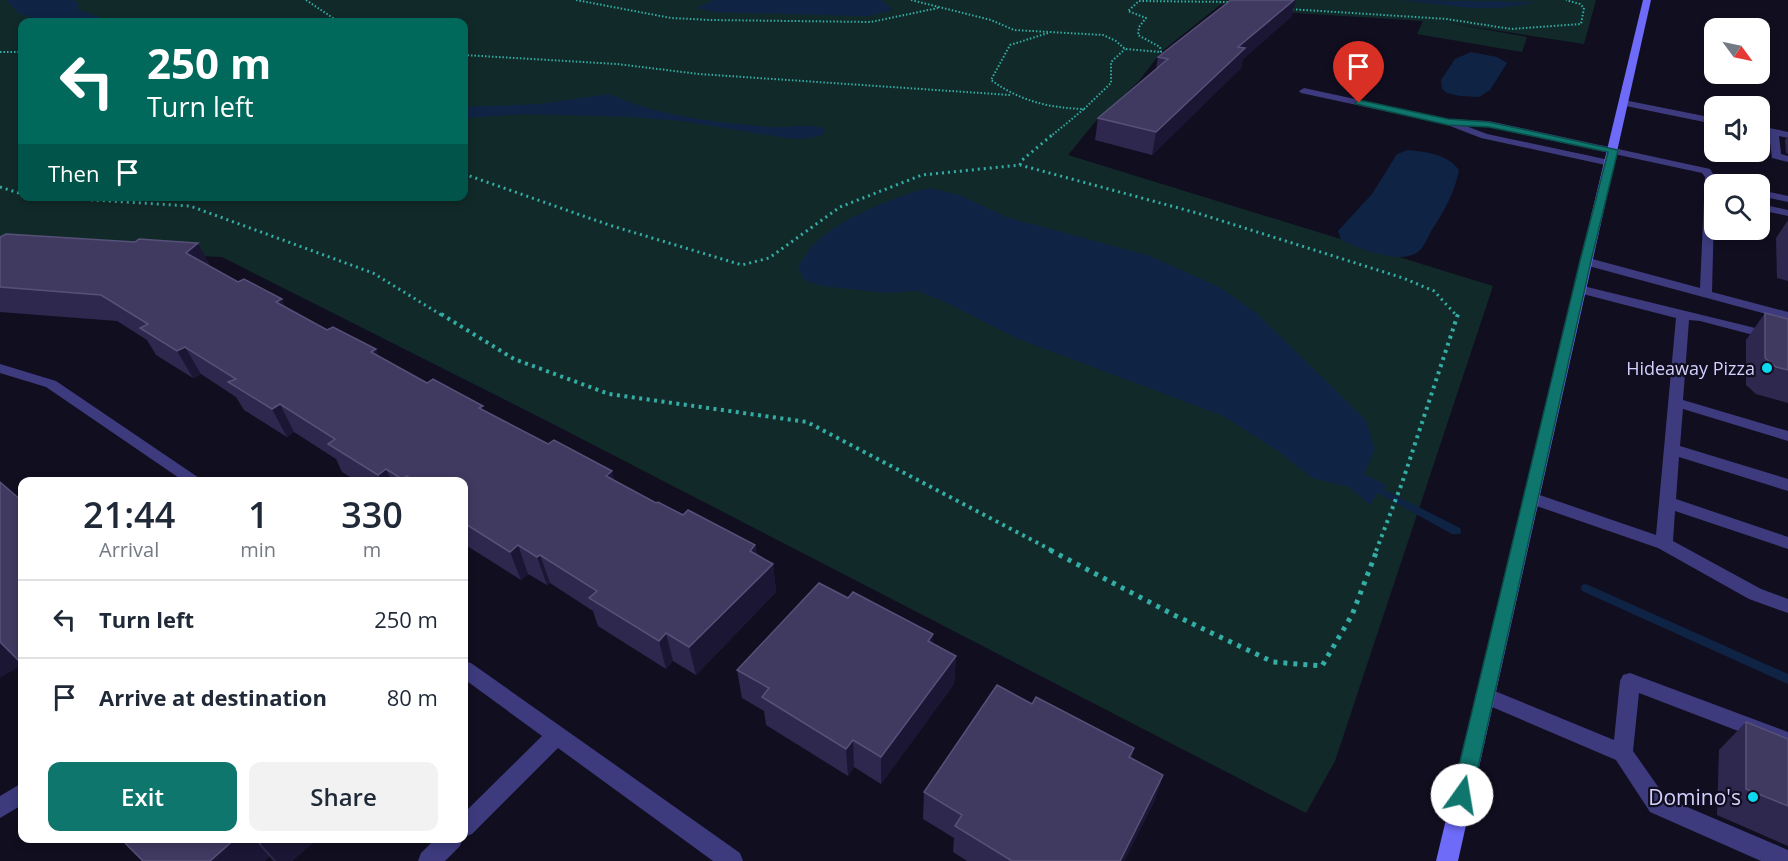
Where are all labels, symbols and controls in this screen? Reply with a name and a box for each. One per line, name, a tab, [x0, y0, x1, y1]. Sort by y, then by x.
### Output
north arrow	[1704, 18, 1770, 84]
map controls	[1704, 18, 1770, 240]
text: 250 m	[147, 34, 271, 91]
pin	[1333, 41, 1384, 103]
icon: left	[48, 42, 126, 120]
icon: arrive	[1342, 50, 1375, 83]
text: Turn left	[147, 88, 254, 125]
button: sound	[1704, 96, 1770, 162]
icon: arrive	[111, 156, 144, 189]
text: Then	[48, 158, 99, 188]
button: search	[1704, 174, 1770, 240]
place label: Hideaway Pizza	[1626, 356, 1755, 380]
marker: Hideaway Pizza	[1760, 361, 1774, 375]
text: 21:44	[83, 490, 175, 539]
text: 1	[248, 490, 269, 539]
text: 330	[341, 490, 403, 539]
text: Arrival	[99, 536, 159, 563]
text: min	[240, 536, 276, 563]
text: m	[363, 536, 381, 563]
icon: left	[48, 603, 81, 636]
text: Turn left	[99, 604, 194, 634]
text: 250 m	[374, 604, 438, 634]
icon: arrive	[48, 681, 81, 714]
text: Arrive at destination	[99, 682, 327, 712]
text: 80 m	[387, 682, 438, 712]
button: Exit	[48, 762, 237, 831]
button: Share	[249, 762, 438, 831]
position arrow	[1430, 763, 1494, 827]
place label: Domino's	[1648, 783, 1741, 811]
marker: Domino's	[1746, 790, 1760, 804]

